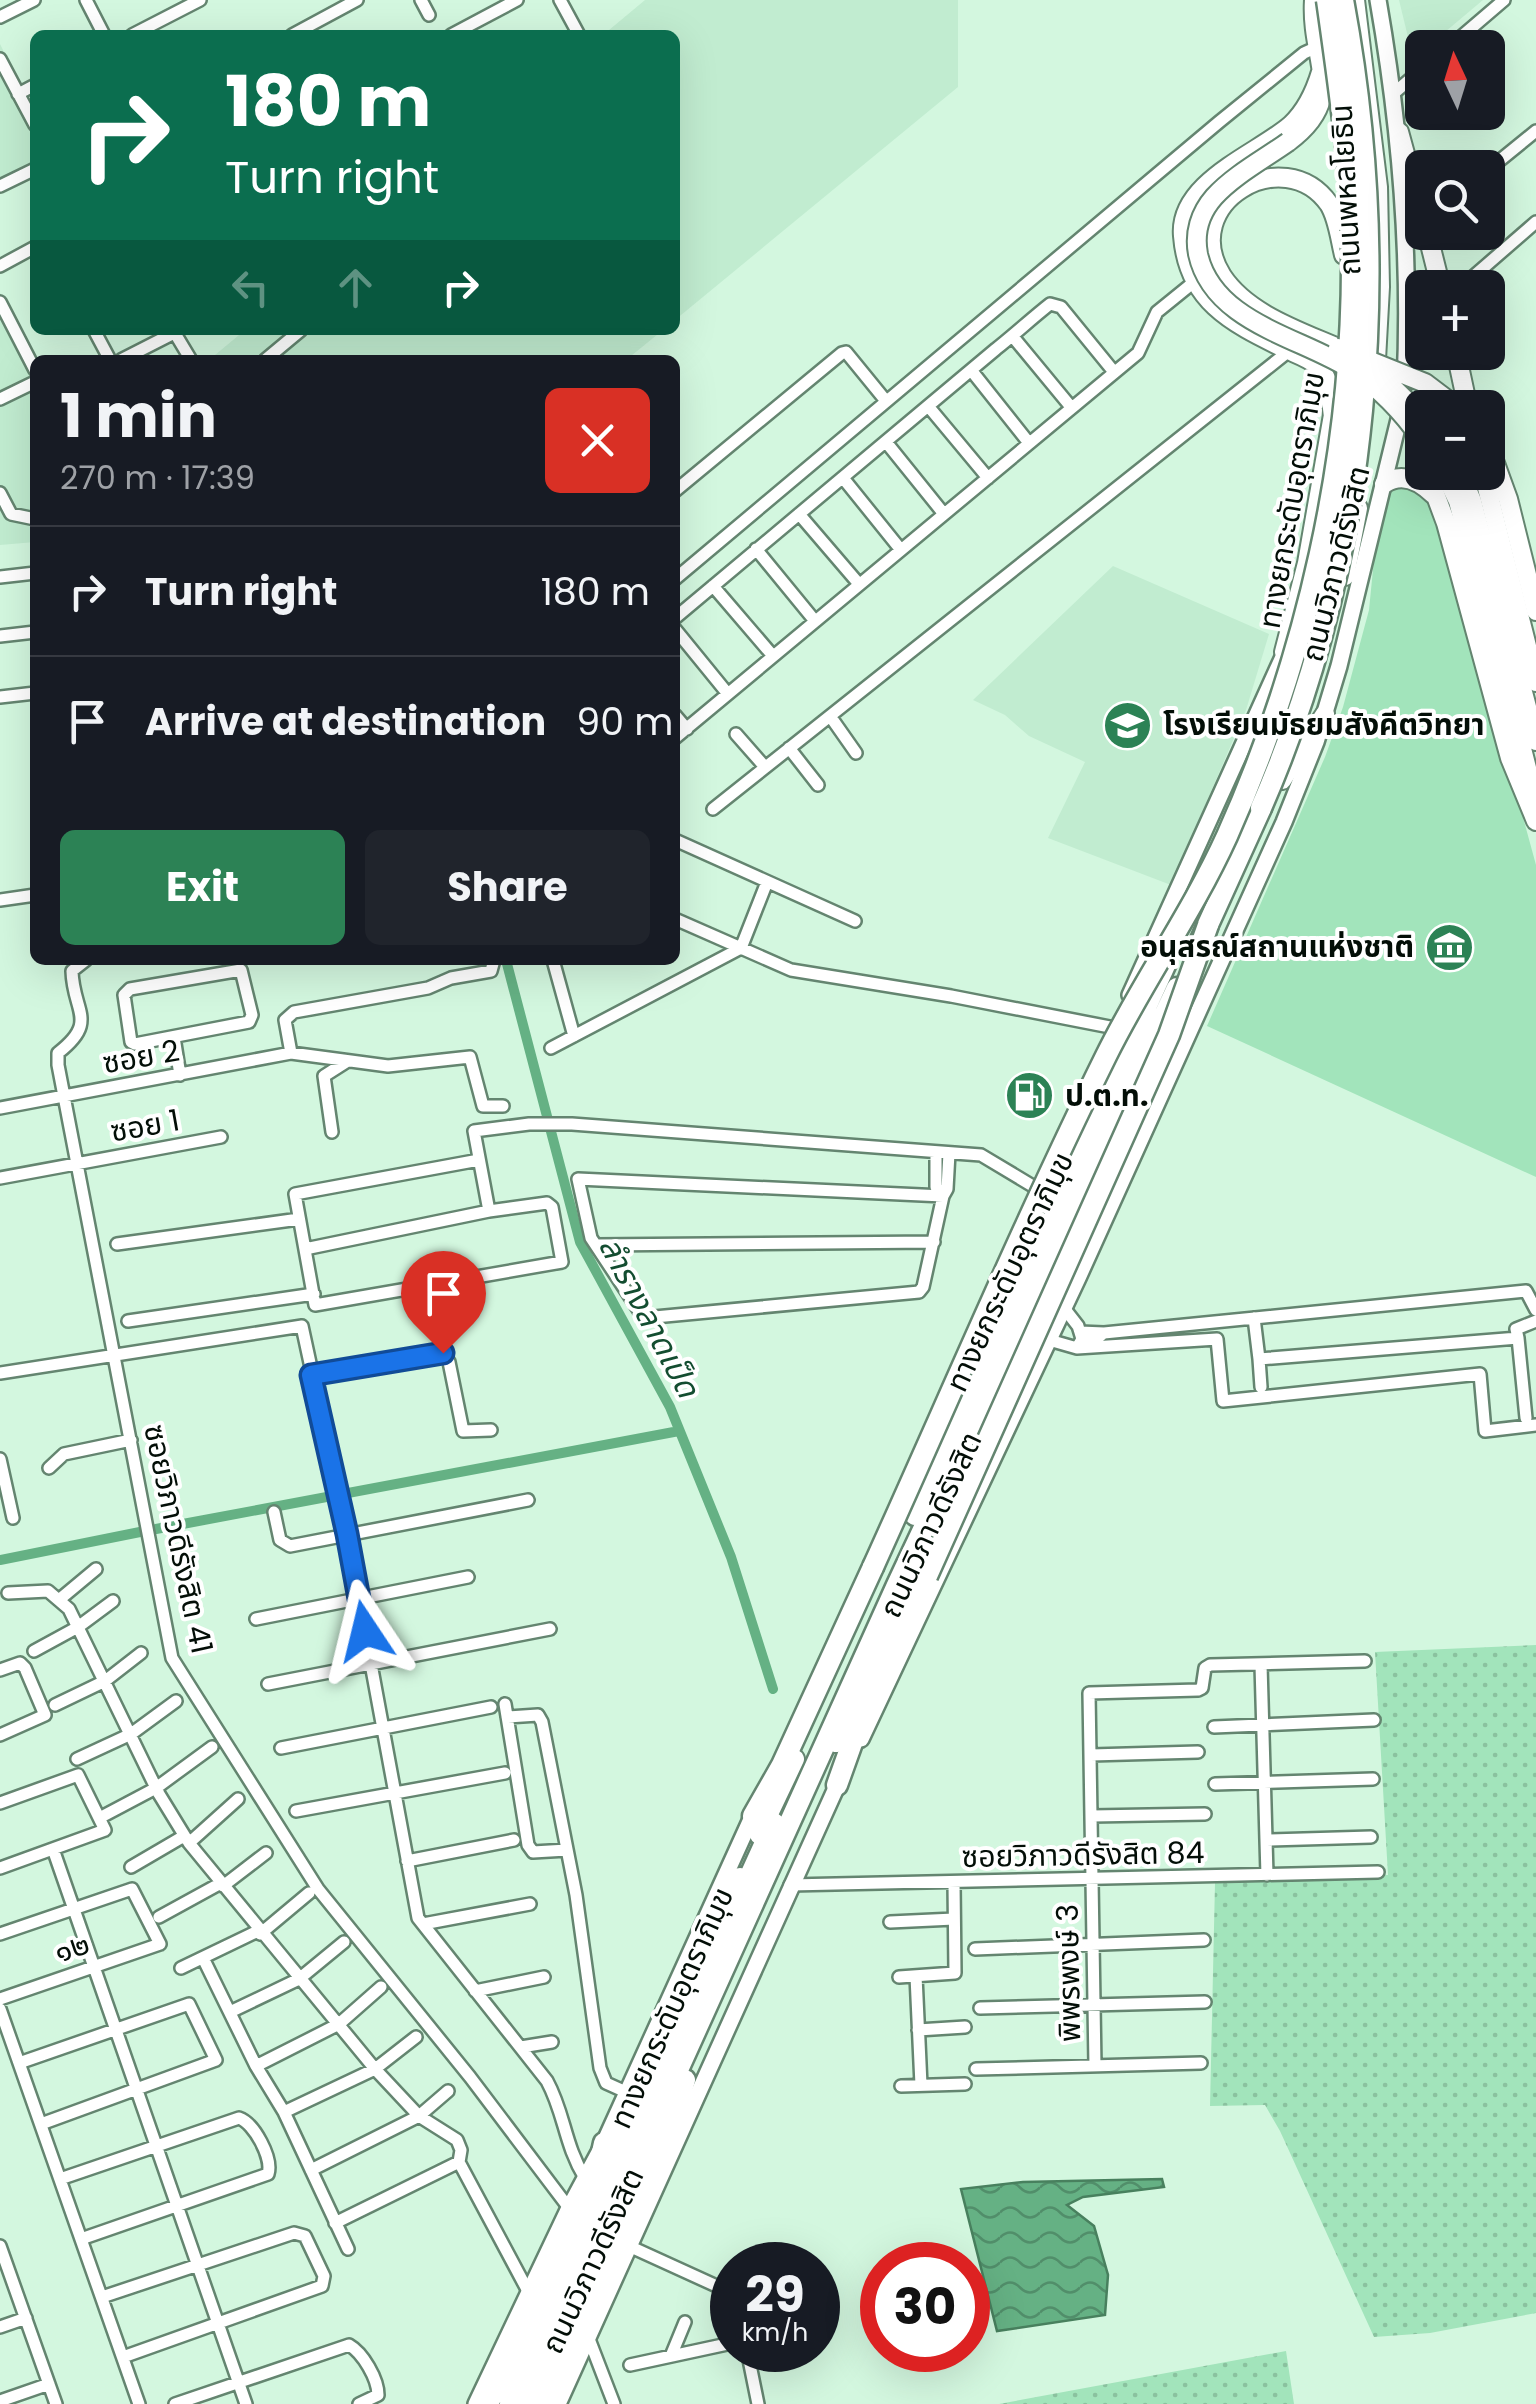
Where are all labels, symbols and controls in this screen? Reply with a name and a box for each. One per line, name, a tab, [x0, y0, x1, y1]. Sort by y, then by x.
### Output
north arrow	[1405, 30, 1505, 130]
map controls	[1405, 30, 1505, 490]
text: 180 m	[225, 52, 431, 151]
icon: right	[60, 70, 190, 200]
street label: ถนนพหลโยธิน	[1320, 103, 1371, 277]
text: Turn right	[225, 146, 439, 209]
button: search	[1405, 150, 1505, 250]
icon: left	[223, 260, 278, 315]
icon: ahead	[328, 260, 383, 315]
icon: right	[433, 260, 488, 315]
button: +	[1405, 270, 1505, 370]
street label: ทางยกระดับอุตราภิมุข	[1248, 368, 1335, 632]
text: 1 min	[60, 374, 217, 458]
button: close	[545, 388, 650, 493]
button: −	[1405, 390, 1505, 490]
text: 270 m · 17:39	[60, 455, 255, 500]
street label: ถนนวิภาวดีรังสิต	[1290, 462, 1381, 666]
icon: right	[60, 564, 115, 619]
text: Turn right	[145, 565, 337, 618]
text: 180 m	[541, 565, 650, 618]
icon: arrive	[60, 694, 115, 749]
text: Arrive at destination	[145, 695, 546, 748]
text: 90 m	[576, 695, 673, 748]
school or university icon: โรงเรียนมัธยมสังคีตวิทยา	[1102, 699, 1154, 751]
place label: โรงเรียนมัธยมสังคีตวิทยา	[1163, 703, 1485, 746]
button: Exit	[60, 830, 345, 945]
button: Share	[365, 830, 650, 945]
museum icon: อนุสรณ์สถานแห่งชาติ	[1423, 921, 1475, 973]
place label: อนุสรณ์สถานแห่งชาติ	[1140, 925, 1414, 968]
street label: ซอย 2	[99, 1029, 183, 1084]
fuel station icon: ป.ต.ท.	[1004, 1070, 1056, 1122]
place label: ป.ต.ท.	[1065, 1074, 1148, 1117]
street label: ซอย 1	[107, 1098, 183, 1153]
street label: ทางยกระดับอุตราภิมุข	[935, 1145, 1084, 1399]
water label: ลำรางลาดเป็ด	[588, 1228, 711, 1406]
pin	[401, 1251, 486, 1354]
icon: arrive	[416, 1266, 471, 1321]
street label: ซอยวิภาวดีรังสิต 41	[133, 1420, 224, 1658]
street label: ถนนวิภาวดีรังสิต	[869, 1425, 992, 1625]
position arrow	[313, 1579, 417, 1683]
street label: ซอยวิภาวดีรังสิต 84	[961, 1831, 1205, 1878]
street label: ทางยกระดับอุตราภิมุข	[599, 1880, 744, 2135]
street label: พิพรพงษ์ 3	[1046, 1904, 1091, 2042]
street label: ๑๒	[48, 1922, 95, 1974]
street label: ถนนวิภาวดีรังสิต	[531, 2161, 654, 2361]
speed limit sign: 30	[860, 2242, 990, 2372]
text: 29	[745, 2259, 805, 2330]
text: km/h	[742, 2315, 808, 2350]

